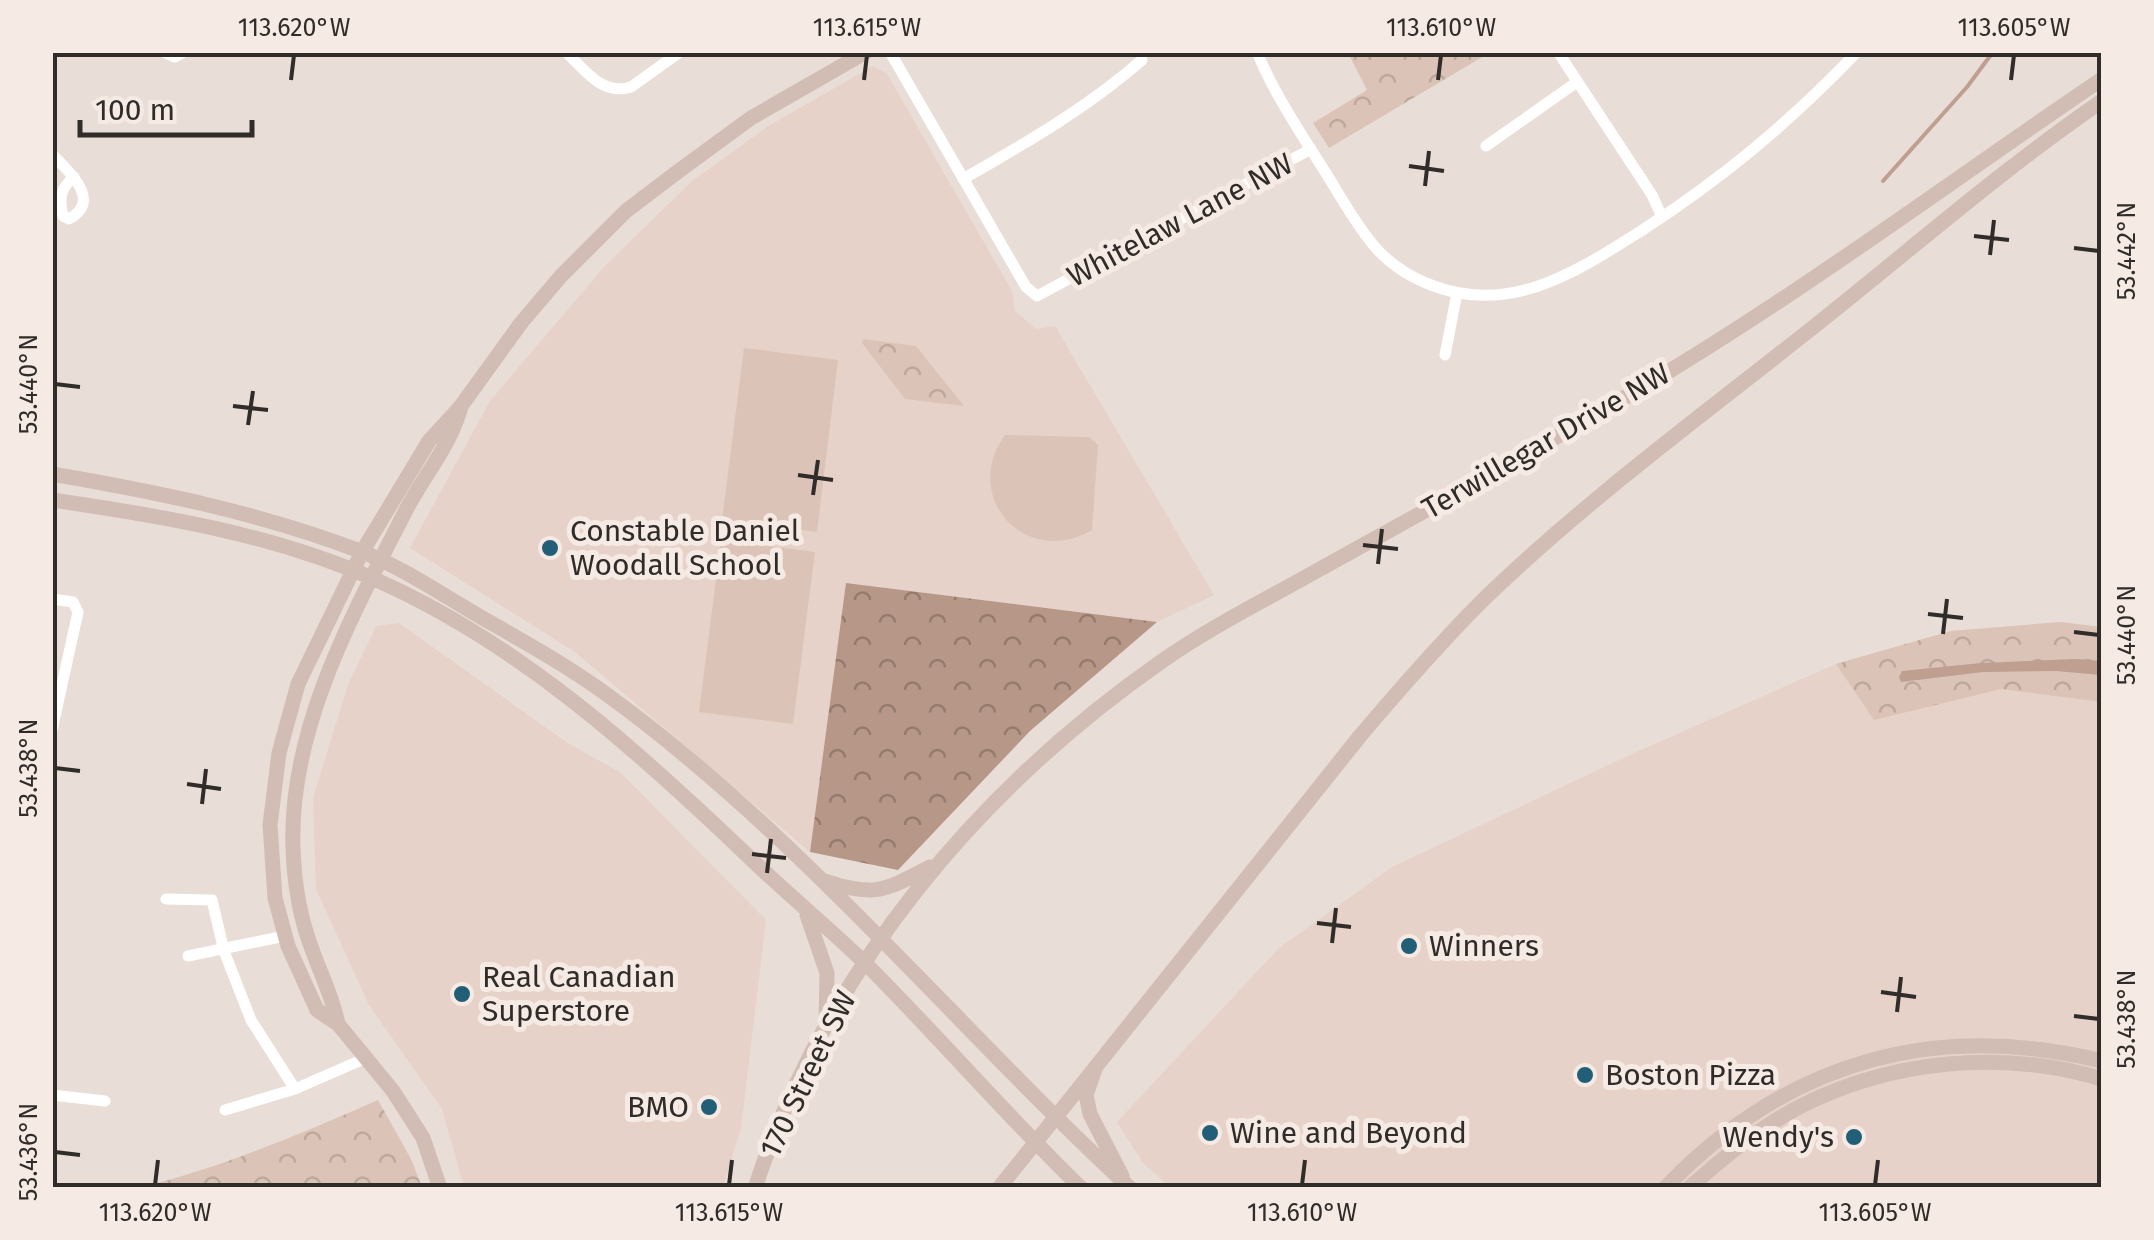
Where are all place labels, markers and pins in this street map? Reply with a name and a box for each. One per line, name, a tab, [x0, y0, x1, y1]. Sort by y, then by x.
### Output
place label: Constable Daniel Woodall School	[570, 513, 800, 583]
marker: Constable Daniel Woodall School	[539, 537, 561, 559]
place label: Winners	[1429, 928, 1539, 964]
marker: Winners	[1398, 935, 1420, 957]
place label: Real Canadian Superstore	[482, 959, 676, 1029]
marker: Real Canadian Superstore	[451, 983, 473, 1005]
place label: Boston Pizza	[1605, 1057, 1776, 1093]
marker: Boston Pizza	[1574, 1064, 1596, 1086]
place label: BMO	[627, 1089, 689, 1125]
marker: BMO	[698, 1096, 720, 1118]
place label: Wine and Beyond	[1230, 1115, 1467, 1151]
place label: Wendy's	[1723, 1119, 1834, 1155]
marker: Wine and Beyond	[1199, 1122, 1221, 1144]
marker: Wendy's	[1843, 1126, 1865, 1148]

